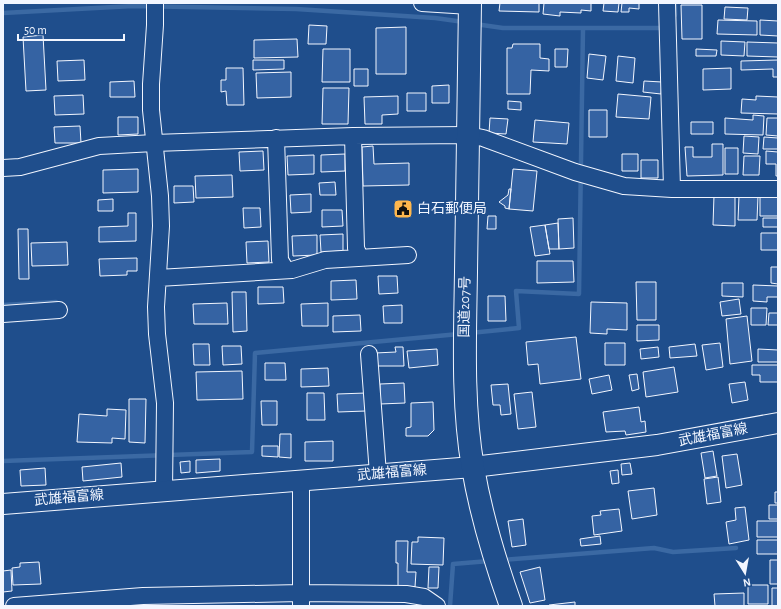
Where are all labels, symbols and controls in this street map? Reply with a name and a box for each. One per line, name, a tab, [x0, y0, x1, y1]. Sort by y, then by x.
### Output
scale bar	[18, 16, 124, 42]
text: 50 m	[24, 24, 47, 36]
public building icon: 白石郵便局	[392, 198, 414, 220]
place label: 白石郵便局	[417, 201, 487, 216]
street label: 国道207号	[456, 276, 473, 338]
street label: 武雄福富線	[677, 420, 749, 449]
street label: 武雄福富線	[356, 462, 427, 483]
street label: 武雄福富線	[33, 487, 104, 508]
north arrow	[725, 553, 765, 593]
text: N	[742, 576, 752, 588]

